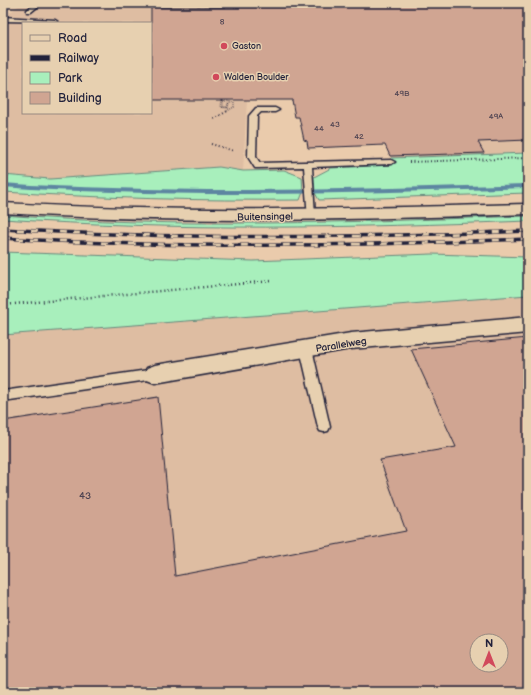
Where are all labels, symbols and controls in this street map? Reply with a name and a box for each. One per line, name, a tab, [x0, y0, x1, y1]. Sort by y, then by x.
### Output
house number: 8	[220, 17, 225, 26]
legend	[22, 22, 152, 114]
text: Road	[58, 31, 87, 46]
marker: Gaston	[219, 41, 229, 51]
place label: Gaston	[232, 41, 261, 52]
text: Railway	[58, 51, 100, 66]
text: Park	[58, 71, 82, 86]
marker: Walden Boulder	[211, 72, 221, 82]
place label: Walden Boulder	[224, 72, 289, 83]
house number: 49B	[395, 89, 410, 98]
text: Building	[58, 91, 102, 106]
house number: 49A	[489, 112, 503, 121]
house number: 43	[330, 120, 340, 129]
house number: 44	[314, 124, 324, 133]
house number: 42	[354, 132, 364, 141]
street label: Buitensingel	[237, 211, 293, 223]
street label: Parallelweg	[315, 335, 368, 355]
house number: 43	[79, 490, 91, 502]
north arrow	[469, 633, 509, 673]
text: N	[485, 637, 493, 650]

